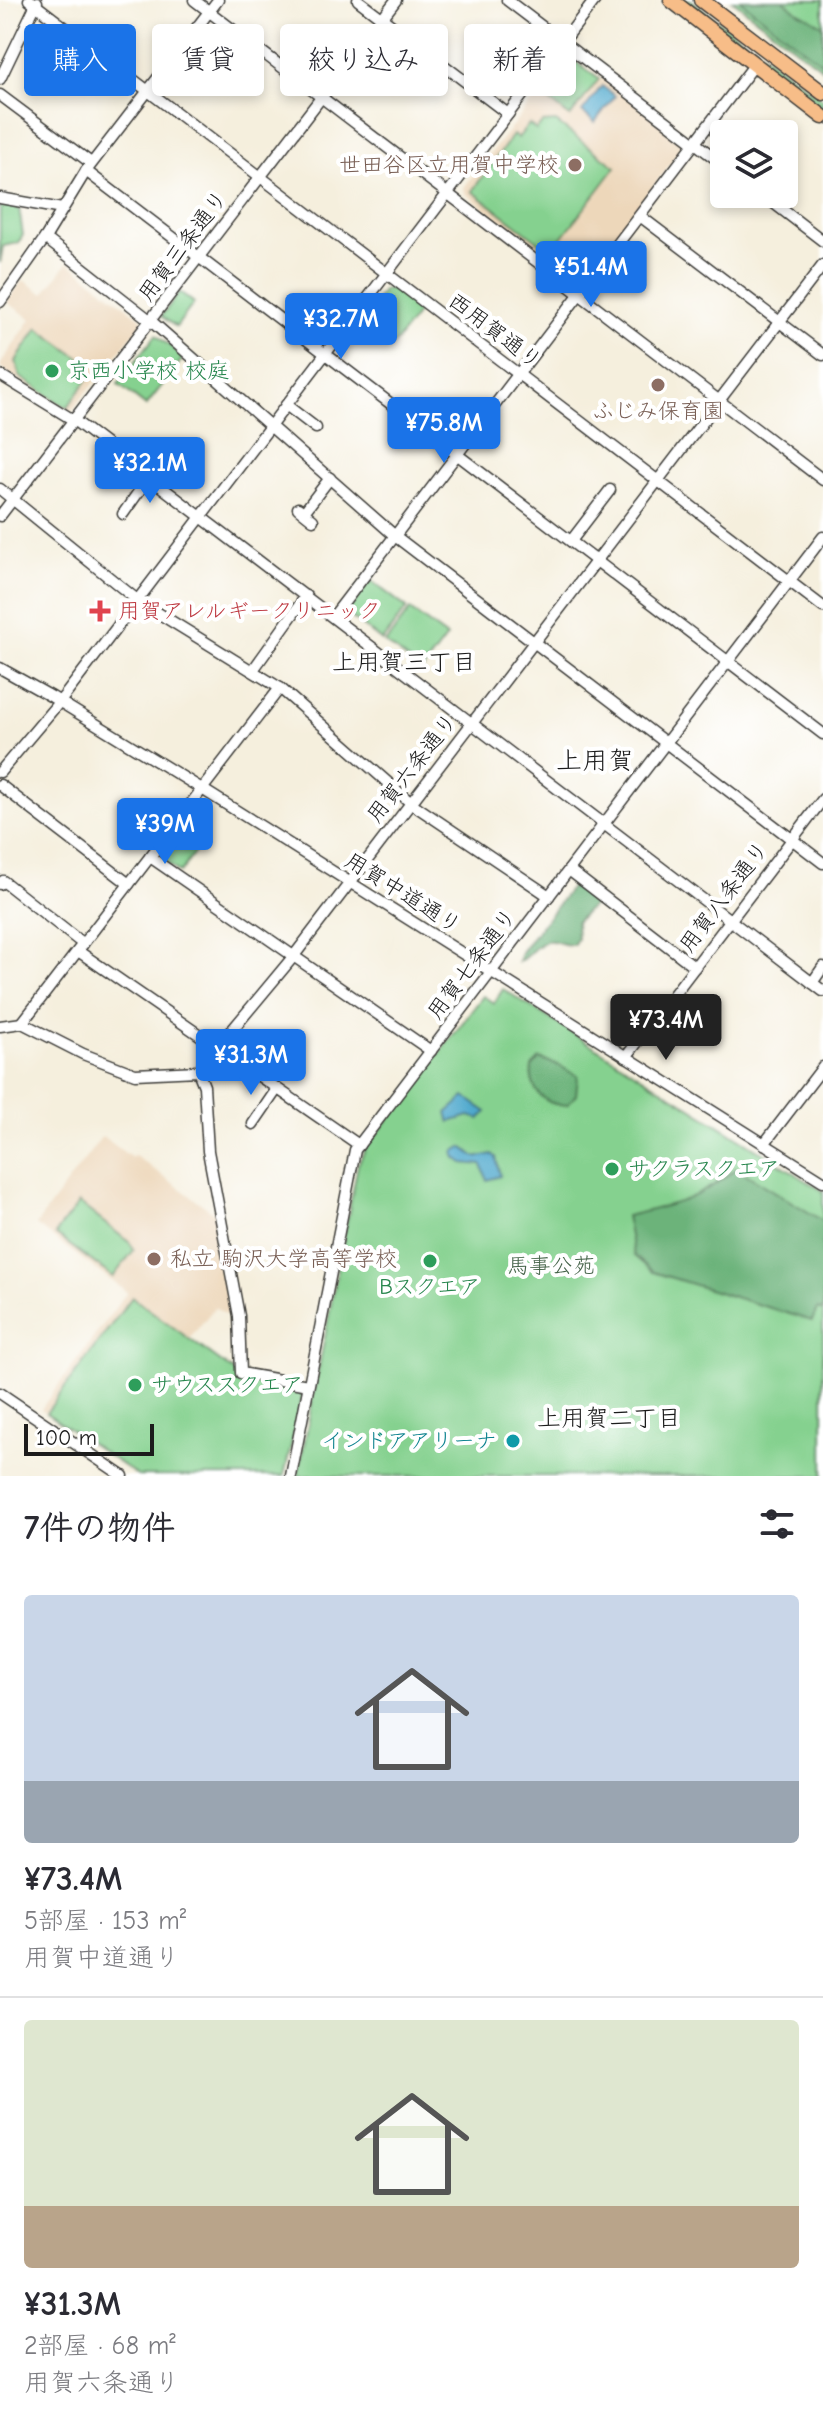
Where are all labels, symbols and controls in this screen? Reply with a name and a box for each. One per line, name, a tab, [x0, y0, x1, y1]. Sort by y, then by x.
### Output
chip: 購入	[24, 24, 136, 96]
chip: 賃貸	[152, 24, 264, 96]
chip: 絞り込み	[280, 24, 448, 96]
chip: 新着	[464, 24, 576, 96]
map controls	[710, 120, 798, 208]
button: layers	[710, 120, 798, 208]
place label: 世田谷区立用賀中学校	[339, 152, 559, 178]
marker: 世田谷区立用賀中学校	[566, 156, 584, 174]
street label: 用賀三条通り	[133, 185, 233, 307]
pin: ¥51.4M	[526, 241, 656, 309]
text: ¥51.4M	[554, 252, 628, 282]
street label: 西用賀通り	[443, 288, 547, 374]
pin: ¥32.7M	[276, 293, 406, 361]
text: ¥32.7M	[303, 304, 379, 334]
place label: 京西小学校 校庭	[68, 358, 229, 384]
marker: 京西小学校 校庭	[43, 362, 61, 380]
marker: ふじみ保育園	[649, 376, 667, 394]
pin: ¥75.8M	[379, 397, 509, 465]
place label: ふじみ保育園	[592, 398, 724, 424]
text: ¥75.8M	[405, 408, 483, 438]
pin: ¥32.1M	[85, 437, 215, 505]
text: ¥32.1M	[113, 448, 187, 478]
place label: 用賀アレルギークリニック	[118, 598, 381, 624]
marker: 用賀アレルギークリニック	[89, 600, 111, 622]
district label: 上用賀三丁目	[332, 648, 476, 676]
street label: 用賀六条通り	[361, 708, 463, 828]
district label: 上用賀	[556, 746, 634, 776]
pin: ¥39M	[118, 798, 212, 866]
text: ¥39M	[135, 809, 195, 839]
street label: 用賀八条通り	[674, 836, 774, 958]
street label: 用賀中道通り	[340, 847, 466, 939]
street label: 用賀七条通り	[422, 903, 522, 1025]
pin: ¥73.4M	[601, 994, 731, 1062]
text: ¥73.4M	[628, 1005, 704, 1035]
pin: ¥31.3M	[186, 1029, 316, 1097]
text: ¥31.3M	[214, 1040, 288, 1070]
place label: サクラスクエア	[628, 1156, 780, 1182]
marker: サクラスクエア	[603, 1160, 621, 1178]
place label: 私立 駒沢大学高等学校	[170, 1246, 397, 1272]
marker: 私立 駒沢大学高等学校	[145, 1250, 163, 1268]
marker: Bスクエア	[421, 1252, 439, 1270]
park label: 馬事公苑	[507, 1253, 595, 1279]
place label: Bスクエア	[379, 1274, 481, 1300]
place label: サウススクエア	[151, 1372, 304, 1398]
marker: サウススクエア	[126, 1376, 144, 1394]
district label: 上用賀二丁目	[537, 1404, 681, 1432]
scale bar	[24, 1420, 154, 1456]
text: 100 m	[36, 1425, 97, 1451]
place label: インドアアリーナ	[321, 1428, 497, 1454]
marker: インドアアリーナ	[504, 1432, 522, 1450]
icon: filters	[755, 1502, 799, 1546]
text: 7件の物件	[24, 1508, 175, 1548]
icon: home	[340, 1647, 484, 1791]
text: ¥73.4M	[24, 1859, 122, 1899]
text: 5部屋 · 153 m²	[24, 1906, 186, 1936]
text: 用賀中道通り	[24, 1943, 180, 1973]
icon: home	[340, 2072, 484, 2216]
text: ¥31.3M	[24, 2284, 121, 2324]
text: 2部屋 · 68 m²	[24, 2331, 176, 2361]
text: 用賀六条通り	[24, 2368, 180, 2398]

